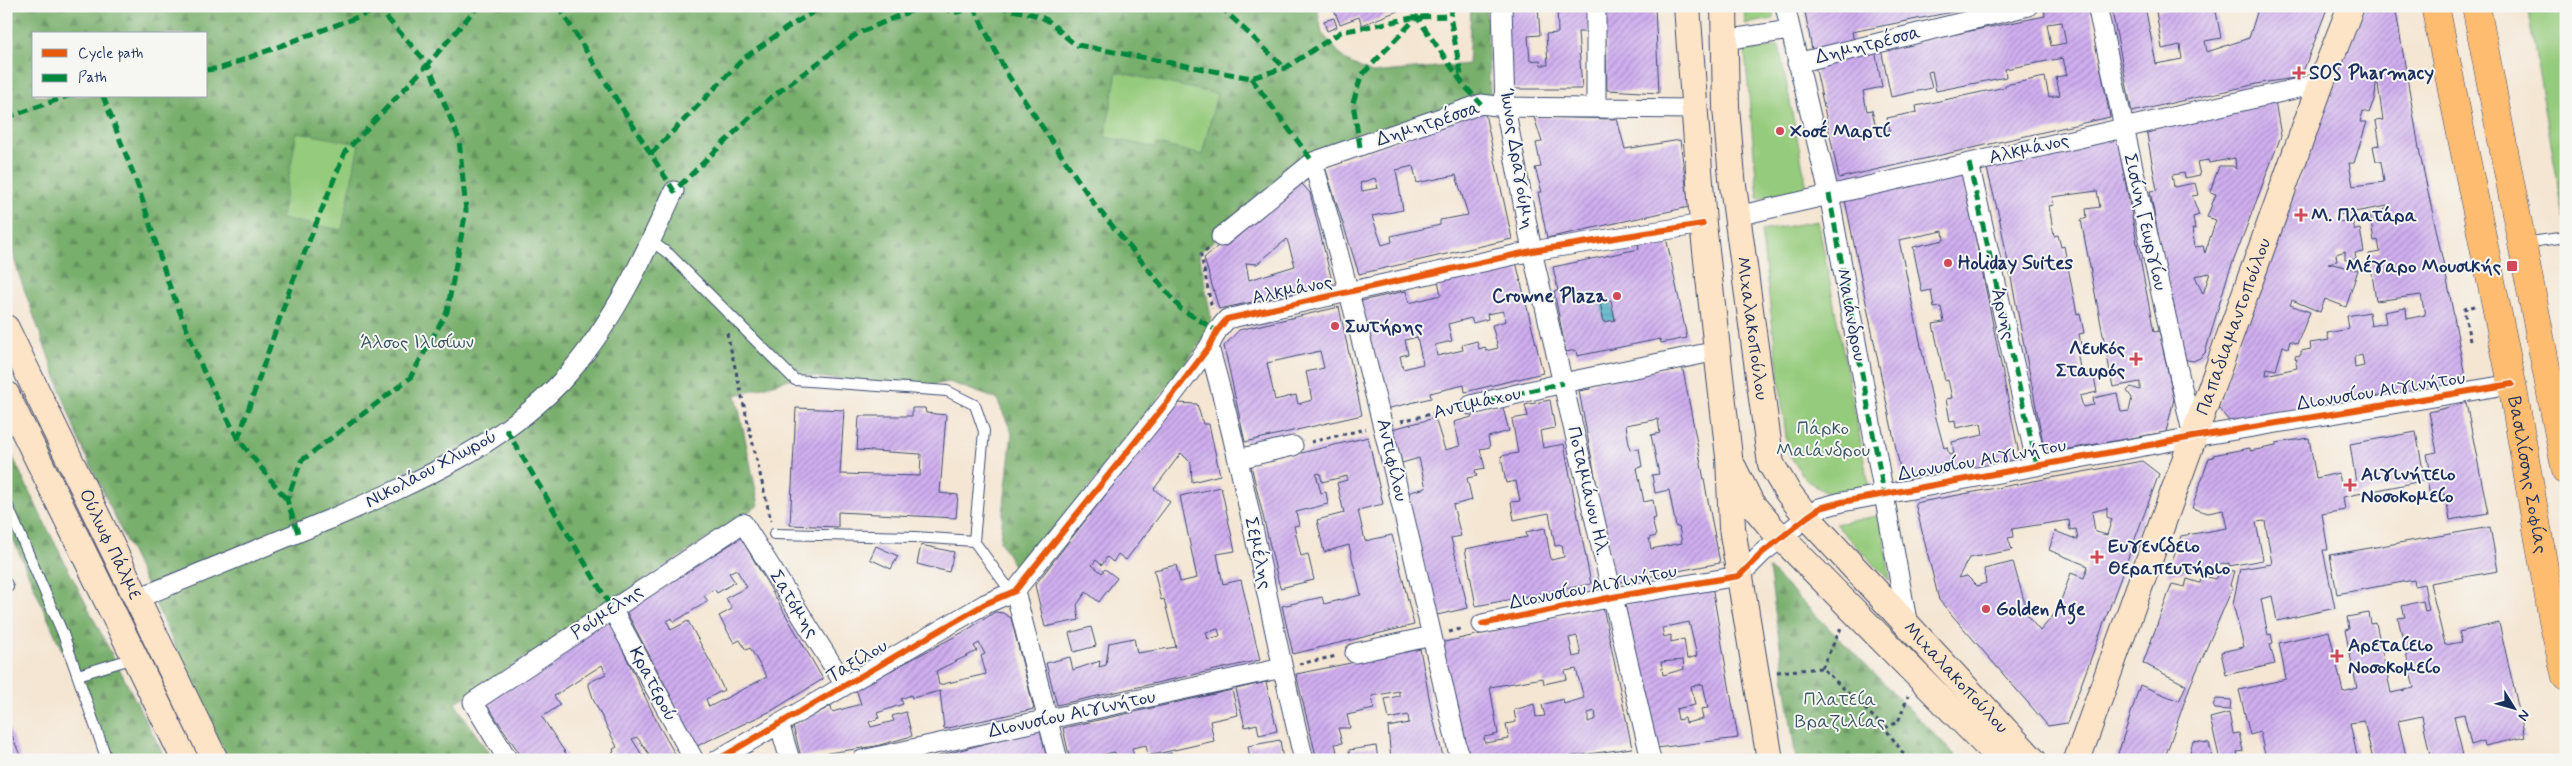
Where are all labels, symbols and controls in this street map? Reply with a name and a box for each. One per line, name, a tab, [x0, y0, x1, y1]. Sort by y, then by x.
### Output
street label: Δημητρέσσα	[1813, 20, 1923, 70]
legend	[32, 32, 208, 98]
text: Cycle path	[78, 44, 143, 64]
place label: SOS Pharmacy	[2309, 61, 2434, 86]
marker: SOS Pharmacy	[2293, 67, 2305, 79]
text: Path	[78, 68, 107, 88]
street label: Ίωνος Δραγούμη	[1494, 87, 1540, 231]
street label: Δημητρέσσα	[1373, 95, 1483, 153]
place label: Χοσέ Μαρτί	[1790, 119, 1891, 144]
marker: Χοσέ Μαρτί	[1774, 125, 1786, 137]
street label: Αλκμάνος	[1986, 128, 2072, 170]
street label: Σισίνη Γεωργίου	[2117, 151, 2173, 293]
place label: Μ. Πλατάρα	[2311, 203, 2417, 228]
marker: Μ. Πλατάρα	[2295, 209, 2307, 221]
street label: Παπαδιαμαντοπούλου	[2190, 234, 2277, 418]
place label: Holiday Suites	[1958, 251, 2074, 276]
place label: Μέγαρο Μουσικής	[2346, 254, 2502, 279]
street label: Μιχαλακοπούλου	[1730, 255, 1775, 402]
marker: Holiday Suites	[1942, 257, 1954, 269]
marker: Μέγαρο Μουσικής	[2505, 259, 2519, 273]
street label: Μαιάνδρου	[1830, 266, 1872, 364]
street label: Αλκμάνος	[1250, 269, 1334, 311]
place label: Crowne Plaza	[1492, 284, 1608, 309]
street label: Άρνης	[1985, 286, 2021, 342]
marker: Crowne Plaza	[1611, 290, 1623, 302]
place label: Σωτήρης	[1345, 314, 1424, 339]
marker: Σωτήρης	[1329, 320, 1341, 332]
park label: Άλσος Ιλισίων	[360, 330, 474, 355]
place label: Λευκός Σταυρός	[2056, 336, 2126, 383]
marker: Λευκός Σταυρός	[2129, 352, 2143, 366]
street label: Διονυσίου Αιγινήτου	[2295, 365, 2467, 417]
street label: Αντιμάχου	[1431, 381, 1523, 425]
street label: Βασιλίσσης Σοφίας	[2502, 394, 2554, 555]
street label: Αντιφίλου	[1370, 416, 1414, 504]
park label: Πάρκο Μαιάνδρου	[1776, 416, 1870, 463]
street label: Νικολάου Χλωρού	[361, 424, 501, 514]
street label: Ποταμιάνου Ηλ.	[1561, 424, 1615, 558]
street label: Διονυσίου Αιγινήτου	[1896, 433, 2068, 487]
place label: Αιγινήτειο Νοσοκομείο	[2361, 462, 2456, 509]
marker: Αιγινήτειο Νοσοκομείο	[2343, 478, 2357, 492]
street label: Ούλωφ Πάλμε	[73, 484, 148, 604]
street label: Σεμέλης	[1238, 515, 1278, 591]
place label: Ευγενίδειο Θεραπευτήριο	[2108, 534, 2231, 581]
marker: Ευγενίδειο Θεραπευτήριο	[2090, 550, 2104, 564]
street label: Διονυσίου Αιγινήτου	[1507, 558, 1679, 616]
street label: Σατόμης	[763, 565, 825, 643]
street label: Ρούμελης	[566, 579, 648, 645]
place label: Golden Age	[1996, 597, 2086, 625]
marker: Golden Age	[1980, 603, 1992, 615]
street label: Μιχαλακοπούλου	[1898, 616, 2014, 739]
street label: Ταξίλου	[822, 633, 892, 689]
place label: Αρεταίειο Νοσοκομείο	[2348, 633, 2441, 680]
street label: Κρατερού	[623, 642, 683, 726]
marker: Αρεταίειο Νοσοκομείο	[2330, 649, 2344, 663]
street label: Διονυσίου Αιγινήτου	[986, 684, 1158, 744]
north arrow	[2490, 684, 2540, 734]
park label: Πλατεία Βραζιλίας	[1795, 687, 1885, 734]
text: N	[2514, 706, 2534, 724]

